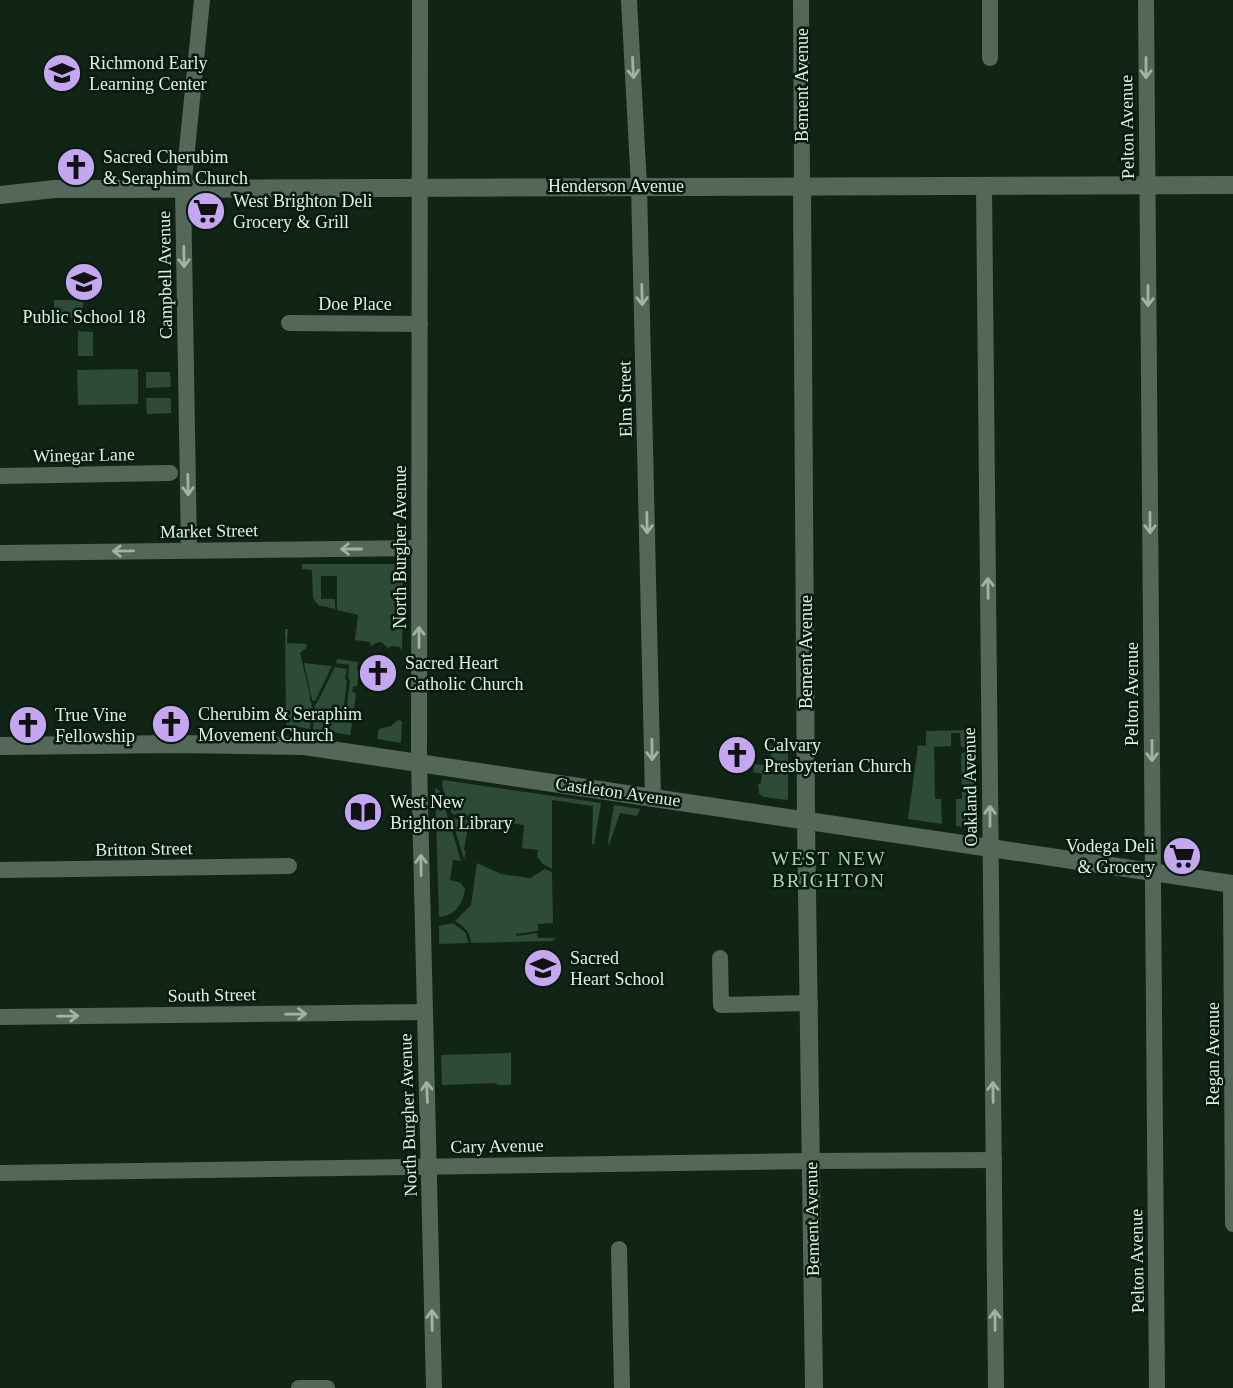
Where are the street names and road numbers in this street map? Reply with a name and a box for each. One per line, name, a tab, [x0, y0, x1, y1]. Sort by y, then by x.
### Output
street label: Bement Avenue	[792, 28, 812, 142]
street label: Pelton Avenue	[1116, 75, 1138, 179]
street label: Henderson Avenue	[548, 176, 684, 196]
street label: Campbell Avenue	[154, 211, 176, 339]
street label: Doe Place	[318, 294, 392, 314]
street label: Elm Street	[614, 361, 636, 437]
street label: Winegar Lane	[33, 444, 135, 466]
street label: North Burgher Avenue	[390, 465, 410, 629]
street label: Market Street	[160, 520, 258, 542]
street label: Bement Avenue	[796, 595, 816, 709]
street label: Pelton Avenue	[1122, 642, 1142, 746]
street label: Oakland Avenue	[959, 727, 981, 847]
street label: Castleton Avenue	[554, 773, 682, 811]
street label: Britton Street	[95, 838, 193, 860]
street label: South Street	[168, 984, 256, 1006]
street label: Regan Avenue	[1203, 1002, 1223, 1106]
street label: North Burgher Avenue	[395, 1033, 421, 1197]
street label: Cary Avenue	[450, 1135, 544, 1157]
street label: Bement Avenue	[801, 1162, 823, 1276]
street label: Pelton Avenue	[1126, 1209, 1148, 1313]

